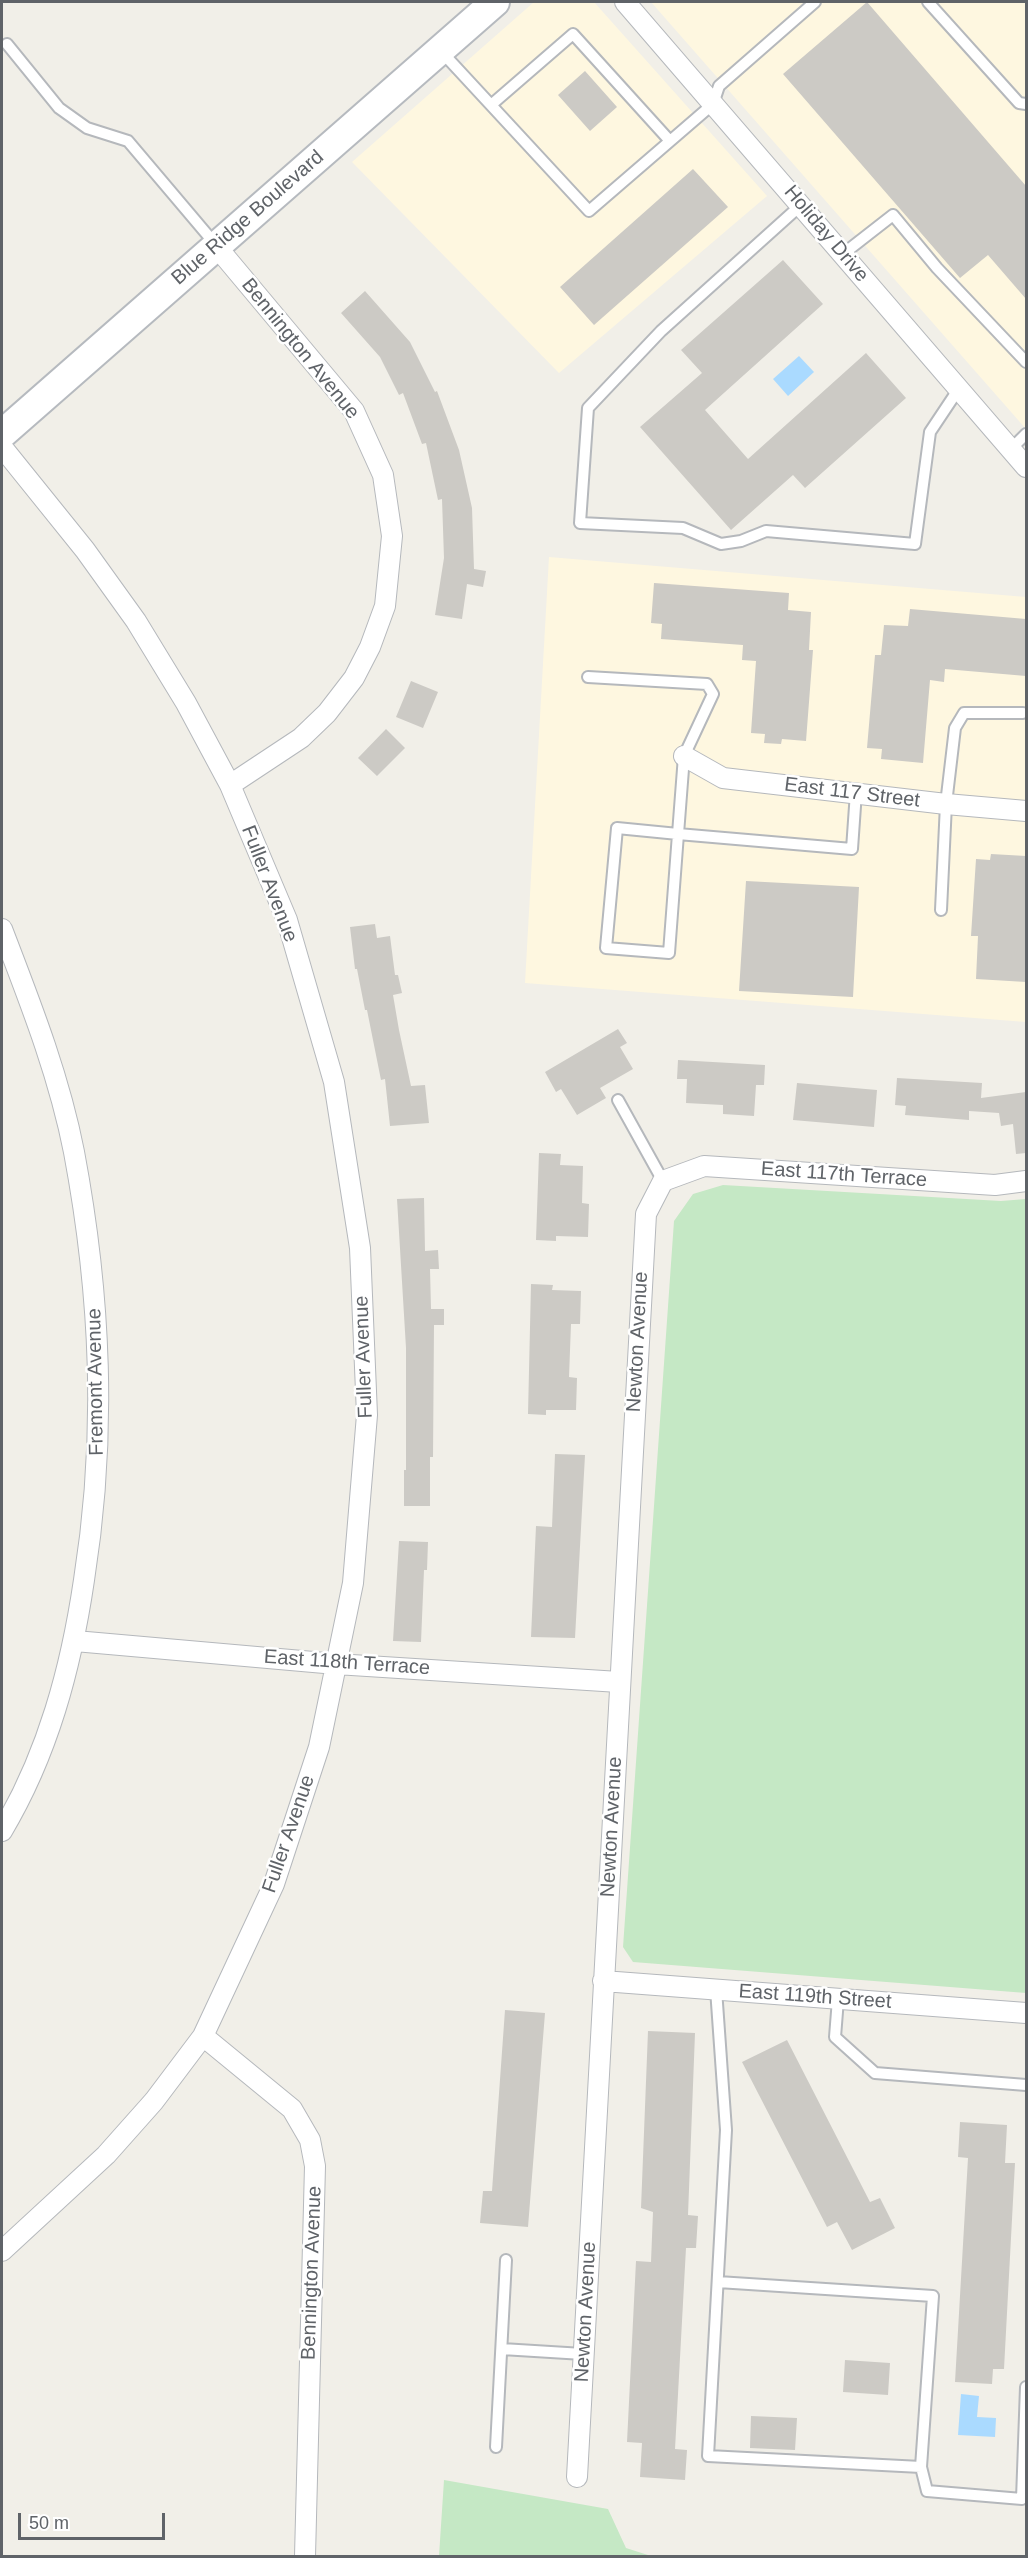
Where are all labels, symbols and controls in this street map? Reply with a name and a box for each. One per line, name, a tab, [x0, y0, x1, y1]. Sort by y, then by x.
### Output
street label: Blue Ridge Boulevard	[167, 145, 329, 291]
street label: Holiday Drive	[779, 181, 873, 287]
street label: Bennington Avenue	[236, 274, 364, 424]
street label: East 117 Street	[783, 773, 921, 813]
street label: Fuller Avenue	[236, 822, 302, 946]
street label: East 117th Terrace	[760, 1157, 928, 1193]
street label: Newton Avenue	[622, 1271, 654, 1413]
street label: Fuller Avenue	[350, 1295, 378, 1419]
street label: Fremont Avenue	[83, 1308, 109, 1456]
street label: East 118th Terrace	[263, 1645, 431, 1681]
street label: Newton Avenue	[596, 1756, 628, 1898]
street label: Fuller Avenue	[258, 1772, 320, 1896]
street label: East 119th Street	[738, 1980, 892, 2014]
street label: Bennington Avenue	[297, 2186, 327, 2360]
street label: Newton Avenue	[570, 2241, 602, 2383]
scale bar	[21, 2501, 168, 2539]
text: 50 m	[29, 2513, 69, 2533]

